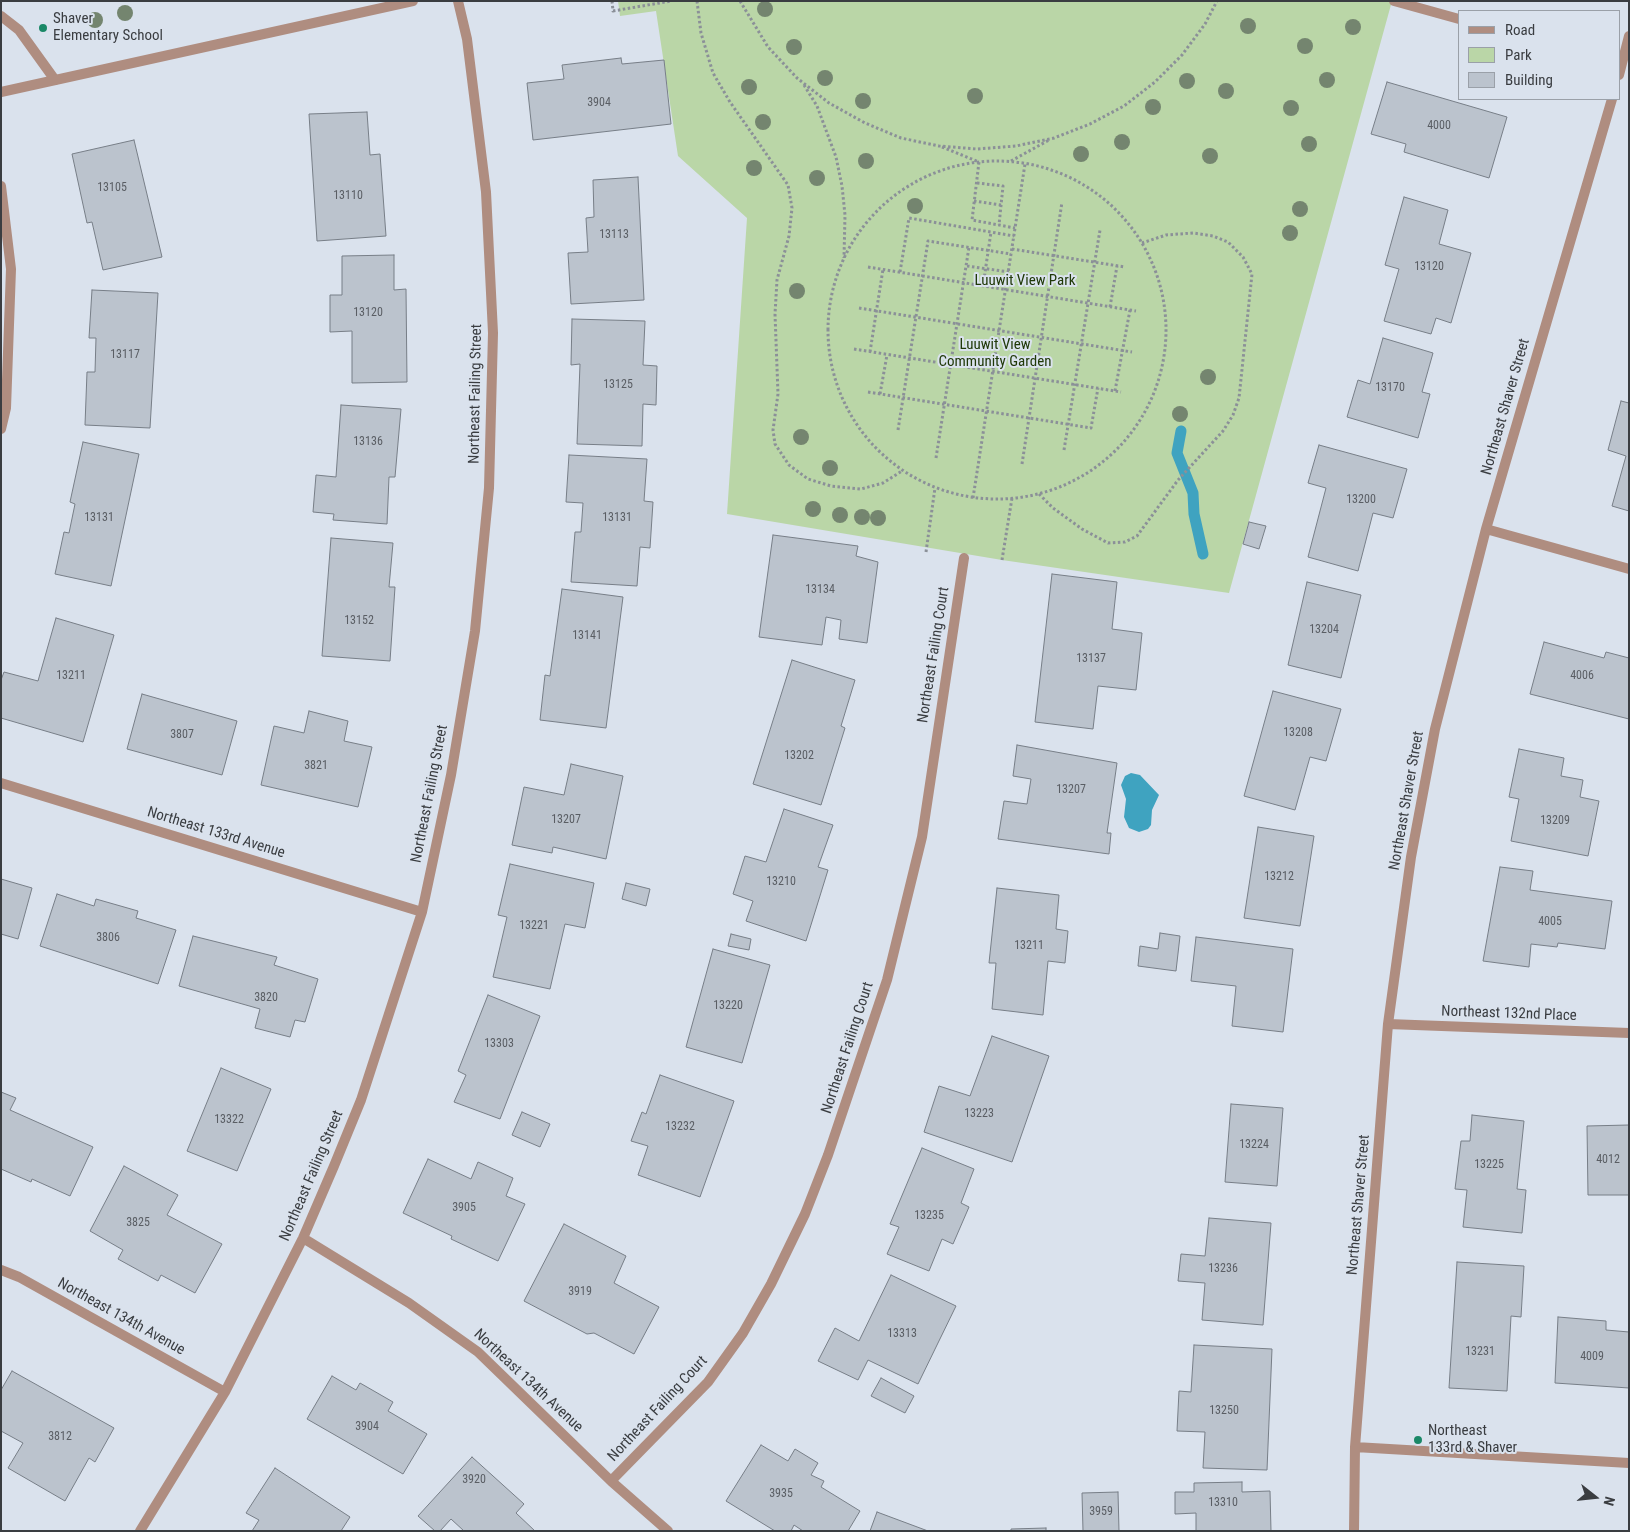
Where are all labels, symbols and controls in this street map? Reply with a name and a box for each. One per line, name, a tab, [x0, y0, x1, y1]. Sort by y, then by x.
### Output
place label: Shaver Elementary School	[53, 10, 163, 45]
legend	[1458, 10, 1620, 100]
text: Road	[1505, 21, 1535, 39]
marker: Shaver Elementary School	[37, 22, 49, 34]
text: Park	[1505, 46, 1532, 64]
text: Building	[1505, 71, 1553, 89]
house number: 3904	[587, 96, 611, 110]
house number: 4000	[1427, 119, 1451, 133]
house number: 13105	[97, 181, 127, 195]
house number: 13110	[333, 189, 363, 203]
house number: 13113	[599, 228, 629, 242]
house number: 13120	[1414, 260, 1444, 274]
park label: Luuwit View Park	[974, 272, 1076, 290]
house number: 13120	[353, 306, 383, 320]
street label: Northeast Failing Street	[466, 324, 486, 464]
park label: Luuwit View Community Garden	[939, 336, 1051, 371]
street label: Northeast Shaver Street	[1478, 337, 1534, 477]
house number: 13117	[110, 348, 140, 362]
house number: 13125	[603, 378, 633, 392]
house number: 13170	[1375, 381, 1405, 395]
house number: 13136	[353, 435, 383, 449]
house number: 13200	[1346, 493, 1376, 507]
house number: 13131	[84, 511, 114, 525]
house number: 13131	[602, 511, 632, 525]
house number: 13134	[805, 583, 835, 597]
street label: Northeast Failing Court	[914, 586, 954, 724]
house number: 13152	[344, 614, 374, 628]
house number: 13204	[1309, 623, 1339, 637]
house number: 13141	[572, 629, 602, 643]
house number: 13137	[1076, 652, 1106, 666]
house number: 13211	[56, 669, 86, 683]
house number: 4006	[1570, 669, 1594, 683]
street label: Northeast Failing Street	[408, 724, 452, 864]
house number: 13208	[1283, 726, 1313, 740]
house number: 3807	[170, 728, 194, 742]
street label: Northeast Shaver Street	[1386, 730, 1428, 872]
house number: 13202	[784, 749, 814, 763]
house number: 3821	[304, 759, 328, 773]
house number: 13207	[1056, 783, 1086, 797]
street label: Northeast 133rd Avenue	[145, 803, 287, 863]
house number: 13207	[551, 813, 581, 827]
house number: 13209	[1540, 814, 1570, 828]
house number: 13212	[1264, 870, 1294, 884]
house number: 13210	[766, 875, 796, 889]
house number: 4005	[1538, 915, 1562, 929]
house number: 13221	[519, 919, 549, 933]
house number: 3806	[96, 931, 120, 945]
house number: 13211	[1014, 939, 1044, 953]
street label: Northeast Failing Court	[818, 980, 878, 1116]
house number: 3820	[254, 991, 278, 1005]
house number: 13220	[713, 999, 743, 1013]
street label: Northeast 132nd Place	[1441, 1003, 1577, 1025]
house number: 13303	[484, 1037, 514, 1051]
house number: 13223	[964, 1107, 994, 1121]
street label: Northeast Failing Street	[276, 1108, 348, 1244]
house number: 13322	[214, 1113, 244, 1127]
house number: 13232	[665, 1120, 695, 1134]
street label: Northeast Shaver Street	[1344, 1134, 1374, 1276]
house number: 13224	[1239, 1138, 1269, 1152]
house number: 4012	[1596, 1153, 1620, 1167]
house number: 13225	[1474, 1158, 1504, 1172]
house number: 3905	[452, 1201, 476, 1215]
house number: 13235	[914, 1209, 944, 1223]
house number: 3825	[126, 1216, 150, 1230]
house number: 13236	[1208, 1262, 1238, 1276]
street label: Northeast 134th Avenue	[54, 1274, 188, 1360]
house number: 3919	[568, 1285, 592, 1299]
street label: Northeast 134th Avenue	[470, 1326, 586, 1436]
house number: 13313	[887, 1327, 917, 1341]
house number: 13231	[1465, 1345, 1495, 1359]
house number: 4009	[1580, 1350, 1604, 1364]
street label: Northeast Failing Court	[604, 1353, 712, 1465]
house number: 13250	[1209, 1404, 1239, 1418]
house number: 3904	[355, 1420, 379, 1434]
place label: Northeast 133rd & Shaver	[1428, 1422, 1517, 1457]
house number: 3812	[48, 1430, 72, 1444]
marker: Northeast 133rd & Shaver	[1412, 1434, 1424, 1446]
north arrow	[1570, 1472, 1620, 1522]
house number: 3920	[462, 1473, 486, 1487]
house number: 3935	[769, 1487, 793, 1501]
text: N	[1601, 1495, 1618, 1507]
house number: 13310	[1208, 1496, 1238, 1510]
house number: 3959	[1089, 1505, 1113, 1519]

